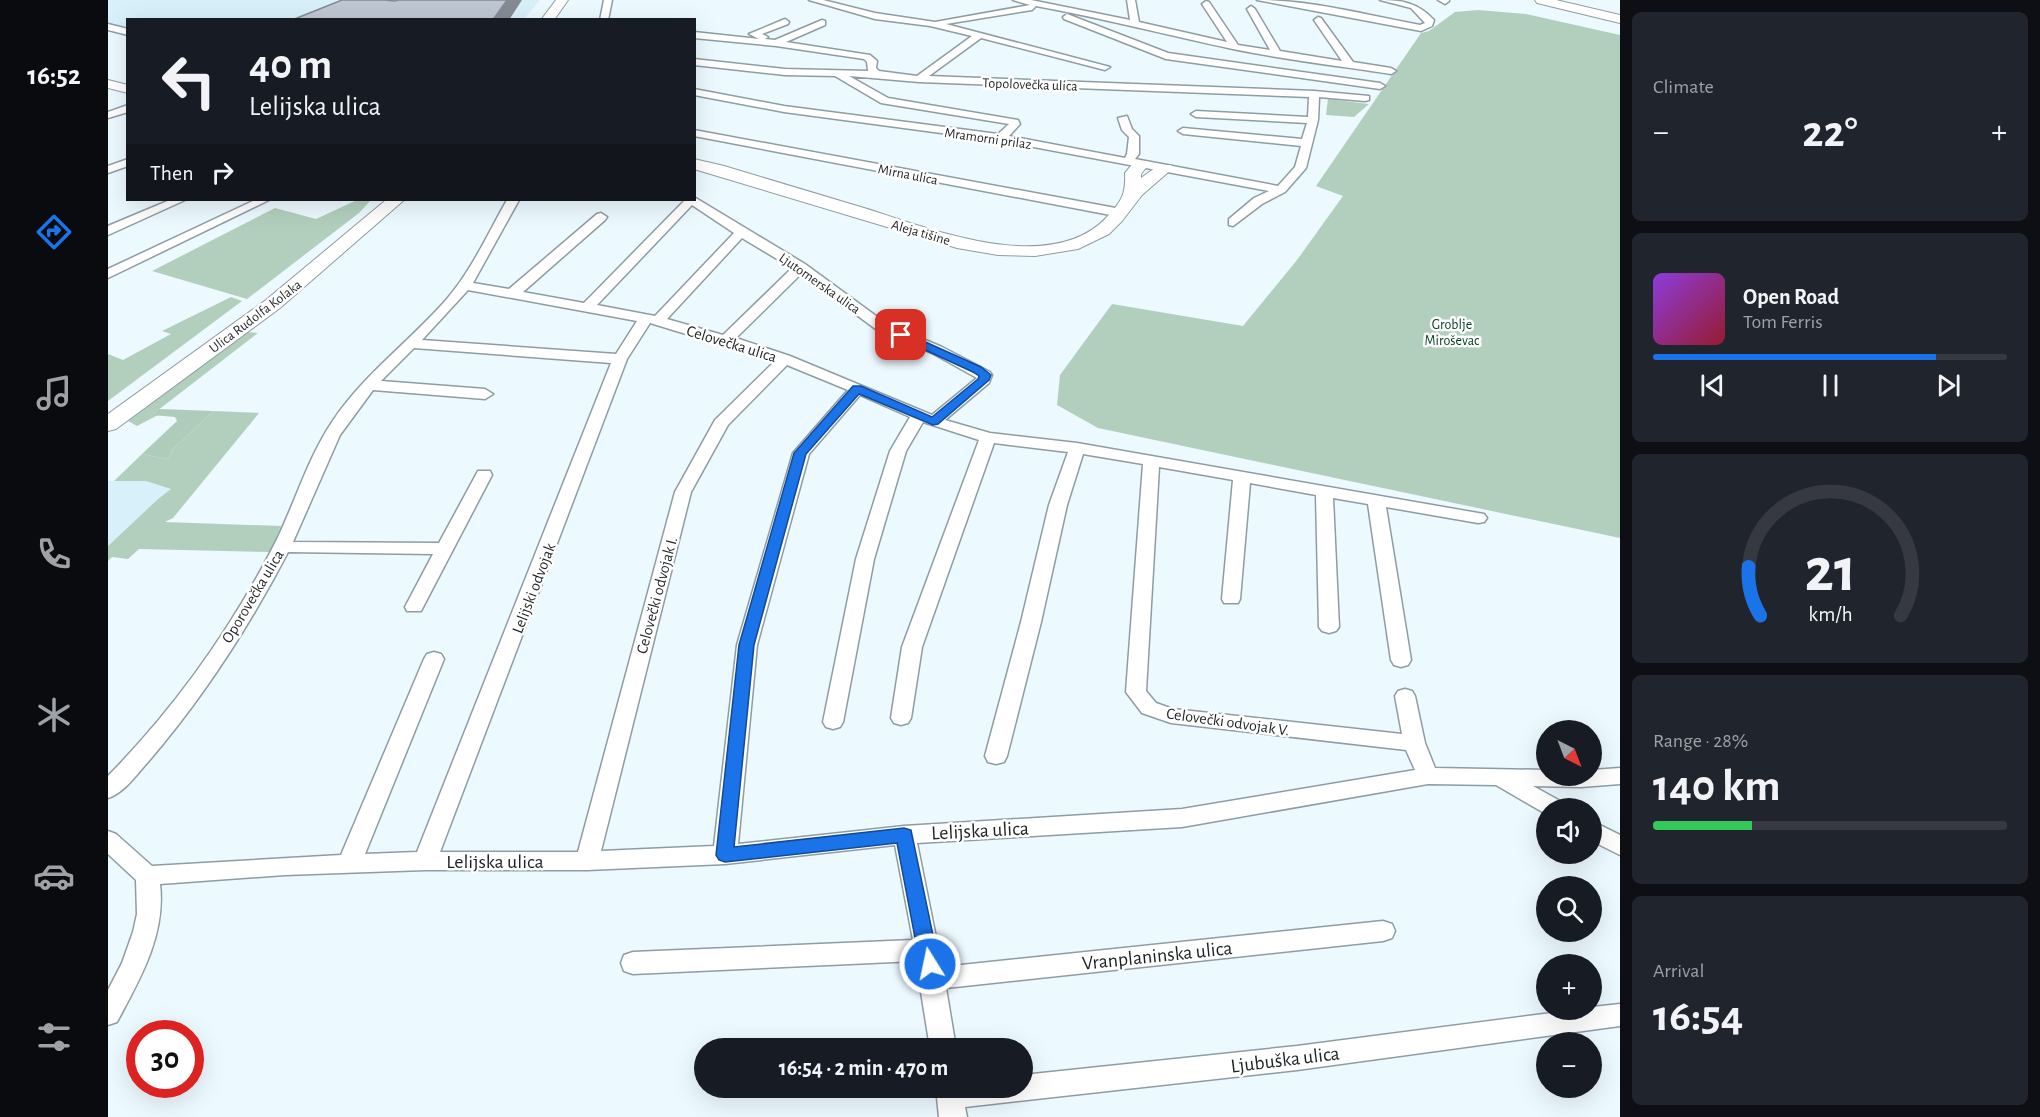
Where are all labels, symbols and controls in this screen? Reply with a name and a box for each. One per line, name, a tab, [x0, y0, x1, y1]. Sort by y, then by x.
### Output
icon: left	[150, 42, 228, 120]
text: 40 m	[249, 44, 332, 86]
text: 16:52	[27, 62, 81, 89]
street label: Topolovečka ulica	[982, 76, 1078, 94]
text: Climate	[1653, 77, 1714, 97]
text: Lelijska ulica	[249, 93, 381, 120]
text: 22°	[1802, 110, 1858, 155]
text: −	[1653, 116, 1669, 149]
text: +	[1991, 116, 2007, 149]
street label: Mramorni prilaz	[944, 126, 1032, 152]
icon: right	[206, 156, 239, 189]
text: Then	[150, 162, 194, 184]
street label: Mirna ulica	[877, 162, 939, 188]
icon: directions	[33, 211, 75, 253]
street label: Aleja tišine	[890, 218, 952, 248]
street label: Ljutomerska ulica	[776, 251, 863, 317]
street label: Ulica Rudolfa Kolaka	[207, 277, 305, 356]
text: Open Road	[1743, 286, 1839, 308]
pin	[875, 309, 926, 360]
text: Tom Ferris	[1743, 312, 1823, 332]
icon: arrive	[884, 318, 917, 351]
park label: Groblje Miroševac	[1425, 318, 1480, 348]
street label: Celovečka ulica	[685, 323, 779, 365]
icon: previous	[1696, 369, 1729, 402]
icon: pause	[1814, 369, 1847, 402]
icon: next	[1932, 369, 1965, 402]
icon: music	[33, 372, 75, 414]
icon: phone	[33, 533, 75, 575]
street label: Celovečki odvojak I.	[634, 535, 681, 656]
street label: Lelijski odvojak	[509, 540, 560, 636]
text: 21	[1804, 540, 1856, 602]
street label: Oporovečka ulica	[219, 547, 287, 646]
text: km/h	[1808, 604, 1852, 625]
icon: climate	[33, 694, 75, 736]
street label: Celovečki odvojak V.	[1165, 705, 1290, 740]
north arrow	[1536, 720, 1602, 786]
map controls	[1536, 720, 1602, 1098]
text: Range · 28%	[1653, 731, 1748, 751]
text: 140 km	[1653, 764, 1781, 809]
button: sound	[1536, 798, 1602, 864]
street label: Lelijska ulica	[931, 818, 1029, 844]
street label: Lelijska ulica	[446, 852, 544, 872]
icon: car	[33, 855, 75, 897]
button: search	[1536, 876, 1602, 942]
position arrow	[898, 932, 962, 996]
street label: Vranplaninska ulica	[1081, 938, 1233, 974]
button: +	[1536, 954, 1602, 1020]
text: Arrival	[1653, 961, 1704, 981]
text: 16:54	[1653, 994, 1743, 1039]
icon: filters	[33, 1016, 75, 1058]
speed limit sign: 30	[126, 1020, 204, 1098]
button: −	[1536, 1032, 1602, 1098]
street label: Ljubuška ulica	[1229, 1043, 1341, 1077]
text: 16:54 · 2 min · 470 m	[779, 1057, 948, 1079]

